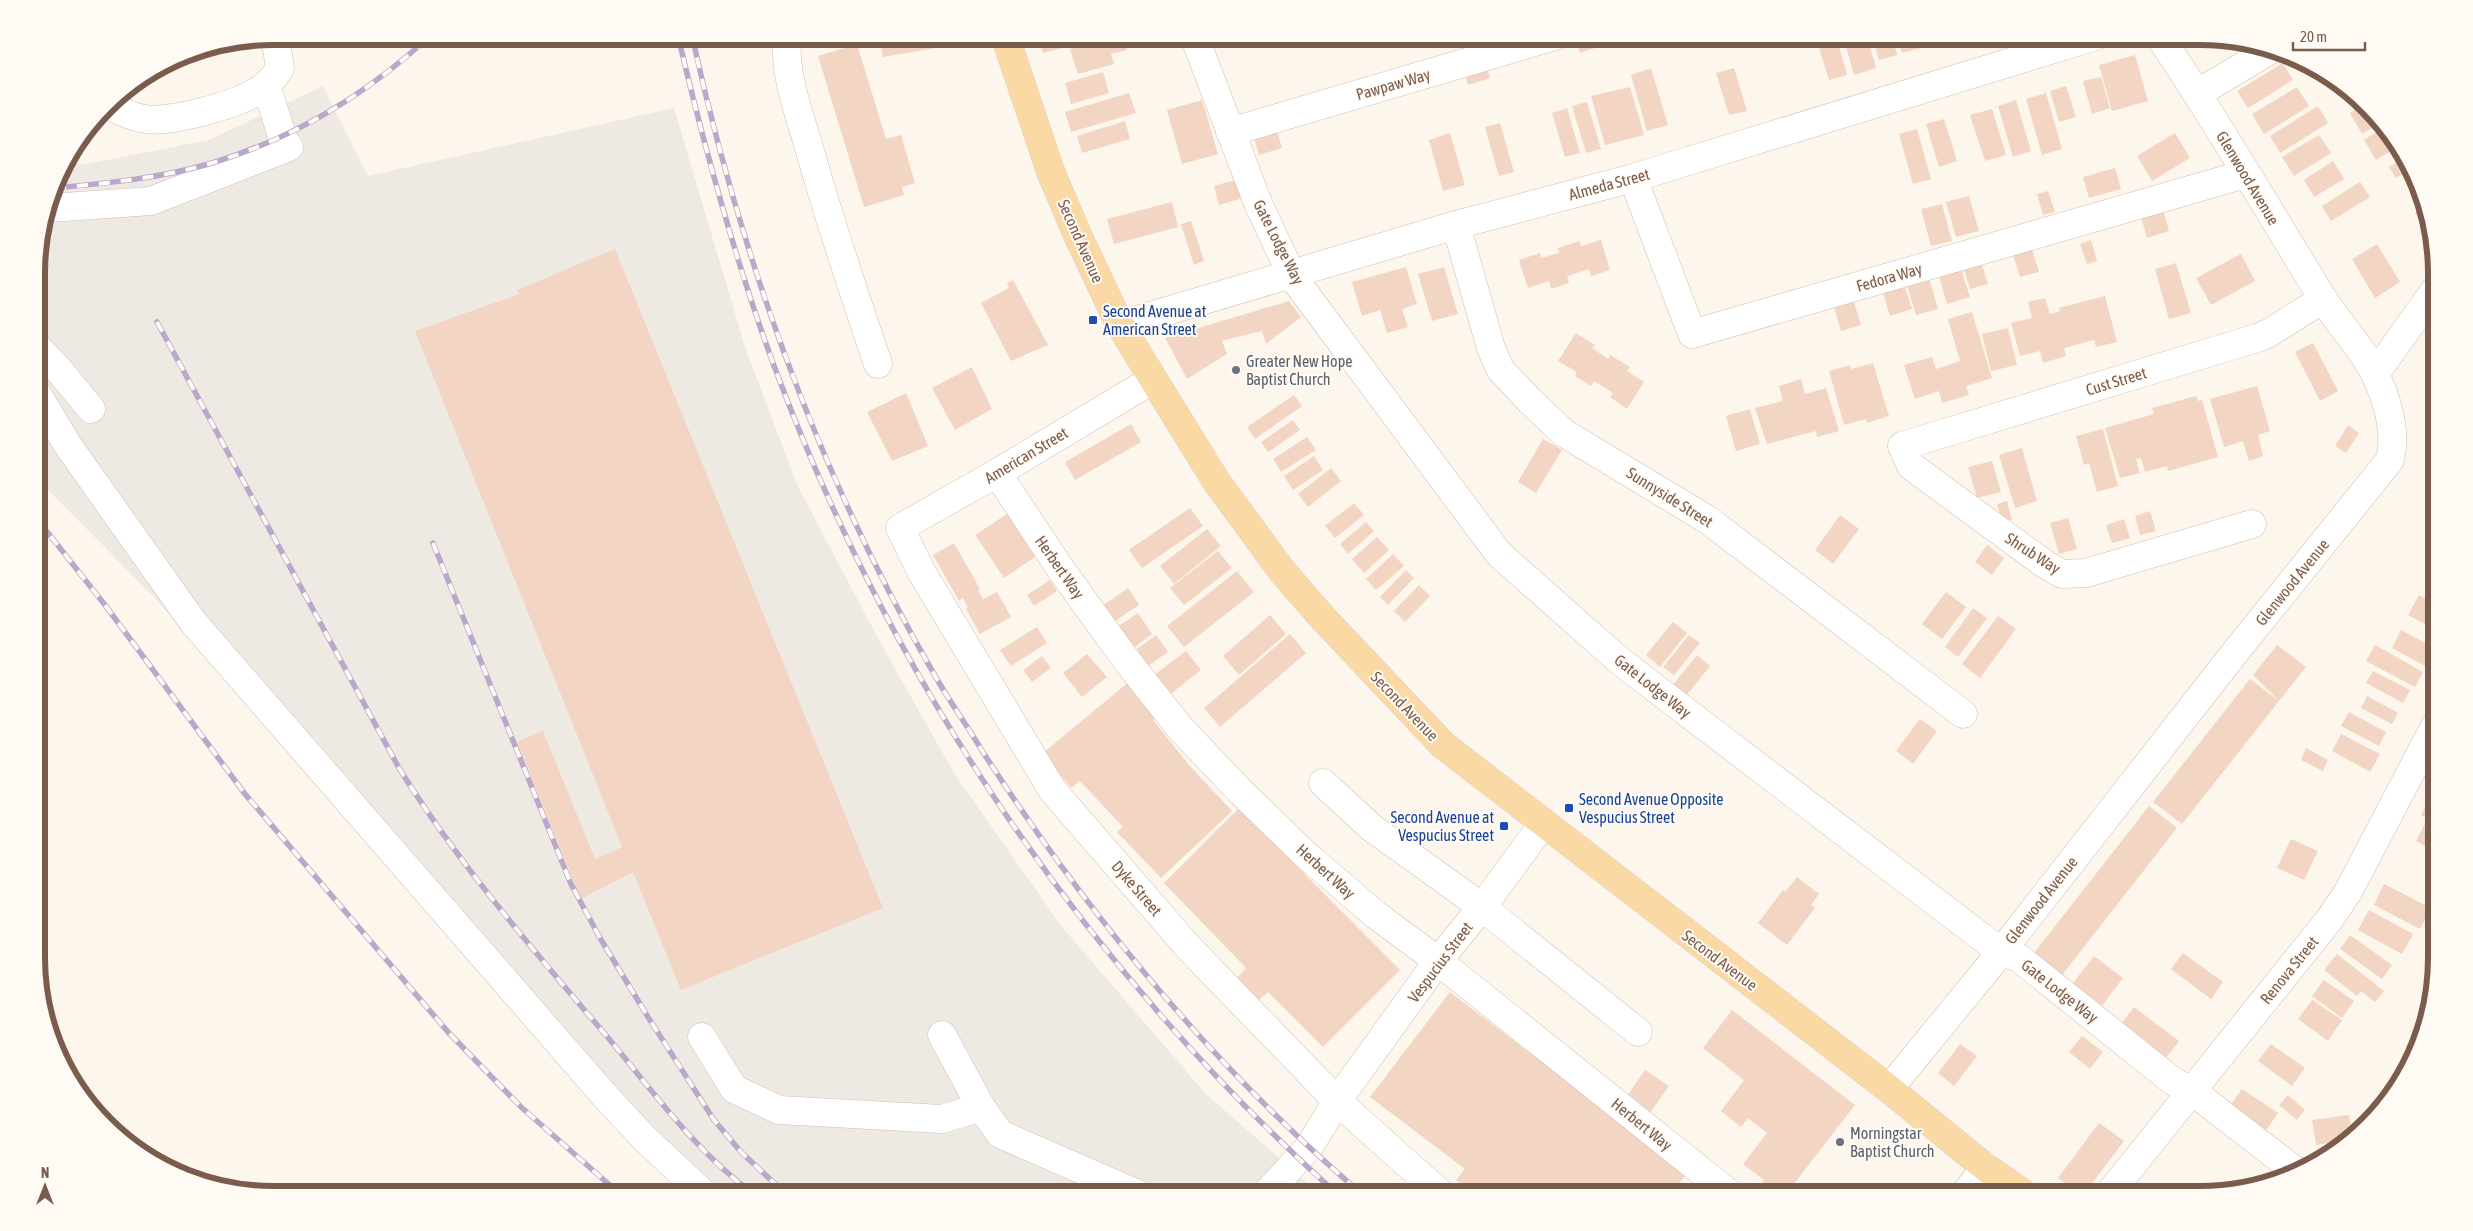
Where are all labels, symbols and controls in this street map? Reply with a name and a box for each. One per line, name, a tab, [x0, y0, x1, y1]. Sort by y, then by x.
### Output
scale bar	[2293, 20, 2366, 52]
text: 20 m	[2300, 28, 2327, 45]
street label: Pawpaw Way	[1354, 65, 1433, 104]
street label: Glenwood Avenue	[2213, 128, 2283, 228]
street label: Almeda Street	[1567, 164, 1652, 203]
street label: Second Avenue	[1055, 197, 1107, 285]
street label: Gate Lodge Way	[1249, 197, 1308, 288]
street label: Fedora Way	[1854, 259, 1925, 296]
place label: Second Avenue at American Street	[1103, 302, 1207, 338]
marker: Second Avenue at American Street	[1087, 314, 1099, 326]
place label: Greater New Hope Baptist Church	[1246, 352, 1352, 389]
street label: Cust Street	[2083, 363, 2149, 399]
marker: Greater New Hope Baptist Church	[1230, 364, 1242, 376]
street label: American Street	[981, 423, 1071, 487]
street label: Sunnyside Street	[1623, 463, 1717, 532]
street label: Shrub Way	[2002, 529, 2064, 578]
street label: Herbert Way	[1031, 532, 1088, 603]
street label: Glenwood Avenue	[2252, 535, 2332, 629]
street label: Gate Lodge Way	[1610, 650, 1695, 723]
street label: Second Avenue	[1368, 668, 1442, 744]
place label: Second Avenue Opposite Vespucius Street	[1579, 790, 1723, 827]
marker: Second Avenue Opposite Vespucius Street	[1563, 802, 1575, 814]
place label: Second Avenue at Vespucius Street	[1391, 808, 1494, 845]
marker: Second Avenue at Vespucius Street	[1498, 820, 1510, 832]
street label: Herbert Way	[1292, 840, 1359, 903]
street label: Glenwood Avenue	[2001, 853, 2081, 947]
street label: Dyke Street	[1108, 857, 1166, 920]
street label: Vespucius Street	[1404, 918, 1477, 1006]
street label: Second Avenue	[1679, 926, 1761, 994]
street label: Renova Street	[2256, 932, 2322, 1007]
street label: Gate Lodge Way	[2017, 955, 2102, 1028]
street label: Herbert Way	[1607, 1094, 1676, 1155]
place label: Morningstar Baptist Church	[1850, 1124, 1934, 1161]
marker: Morningstar Baptist Church	[1834, 1136, 1846, 1148]
north arrow	[20, 1161, 70, 1211]
text: N	[41, 1165, 49, 1181]

